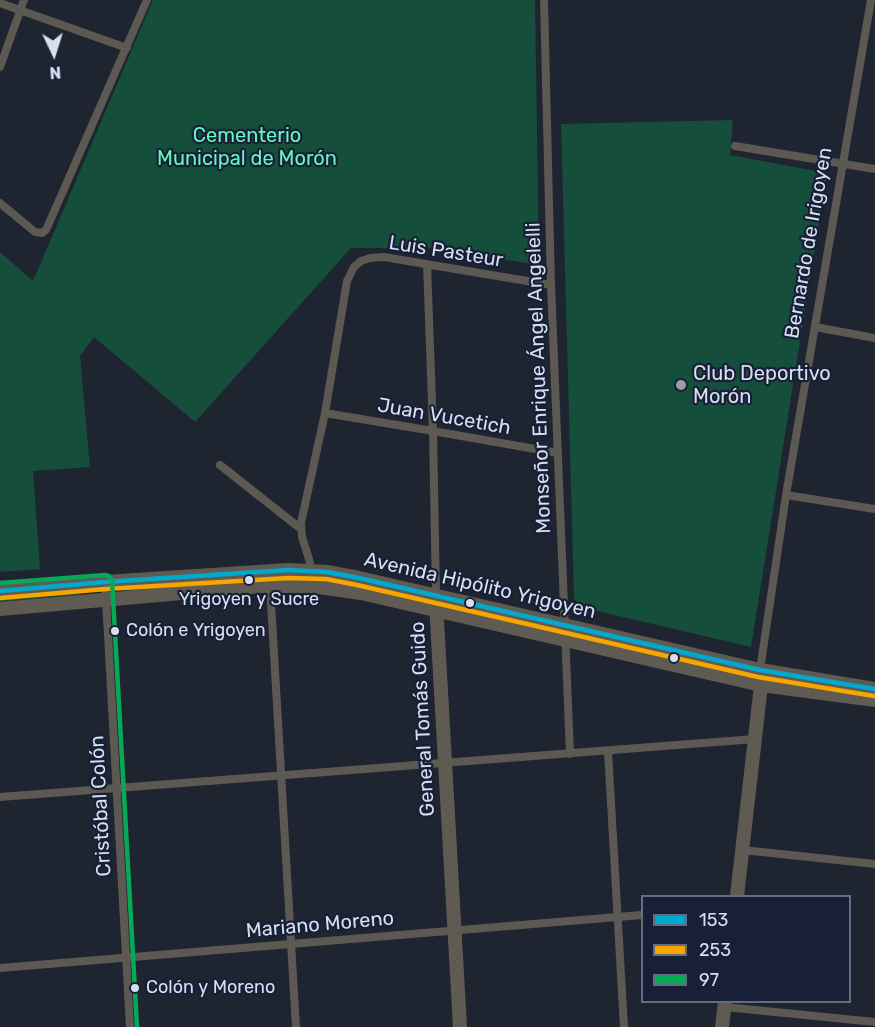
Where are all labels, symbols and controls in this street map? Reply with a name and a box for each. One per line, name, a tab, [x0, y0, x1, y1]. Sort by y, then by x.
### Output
north arrow	[24, 24, 84, 84]
text: N	[49, 63, 62, 82]
park label: Cementerio Municipal de Morón	[157, 124, 337, 171]
street label: Bernardo de Irigoyen	[780, 145, 838, 341]
street label: Monseñor Enrique Ángel Angelelli	[522, 222, 556, 534]
street label: Luis Pasteur	[387, 231, 505, 273]
place label: Club Deportivo Morón	[693, 362, 831, 409]
marker: Club Deportivo Morón	[674, 378, 688, 392]
street label: Juan Vucetich	[375, 393, 513, 441]
street label: Avenida Hipólito Yrigoyen	[362, 548, 598, 624]
marker: Yrigoyen y Sucre	[243, 574, 255, 586]
place label: Yrigoyen y Sucre	[179, 589, 319, 611]
unlabelled marker	[464, 597, 476, 609]
place label: Colón e Yrigoyen	[126, 620, 266, 642]
street label: General Tomás Guido	[406, 621, 440, 817]
marker: Colón e Yrigoyen	[109, 625, 121, 637]
unlabelled marker	[668, 652, 680, 664]
street label: Cristóbal Colón	[85, 735, 117, 877]
legend	[641, 895, 851, 1003]
street label: Mariano Moreno	[245, 907, 395, 943]
text: 153	[699, 909, 728, 931]
text: 253	[699, 939, 731, 961]
text: 97	[699, 969, 719, 991]
place label: Colón y Moreno	[146, 977, 275, 999]
marker: Colón y Moreno	[129, 982, 141, 994]

